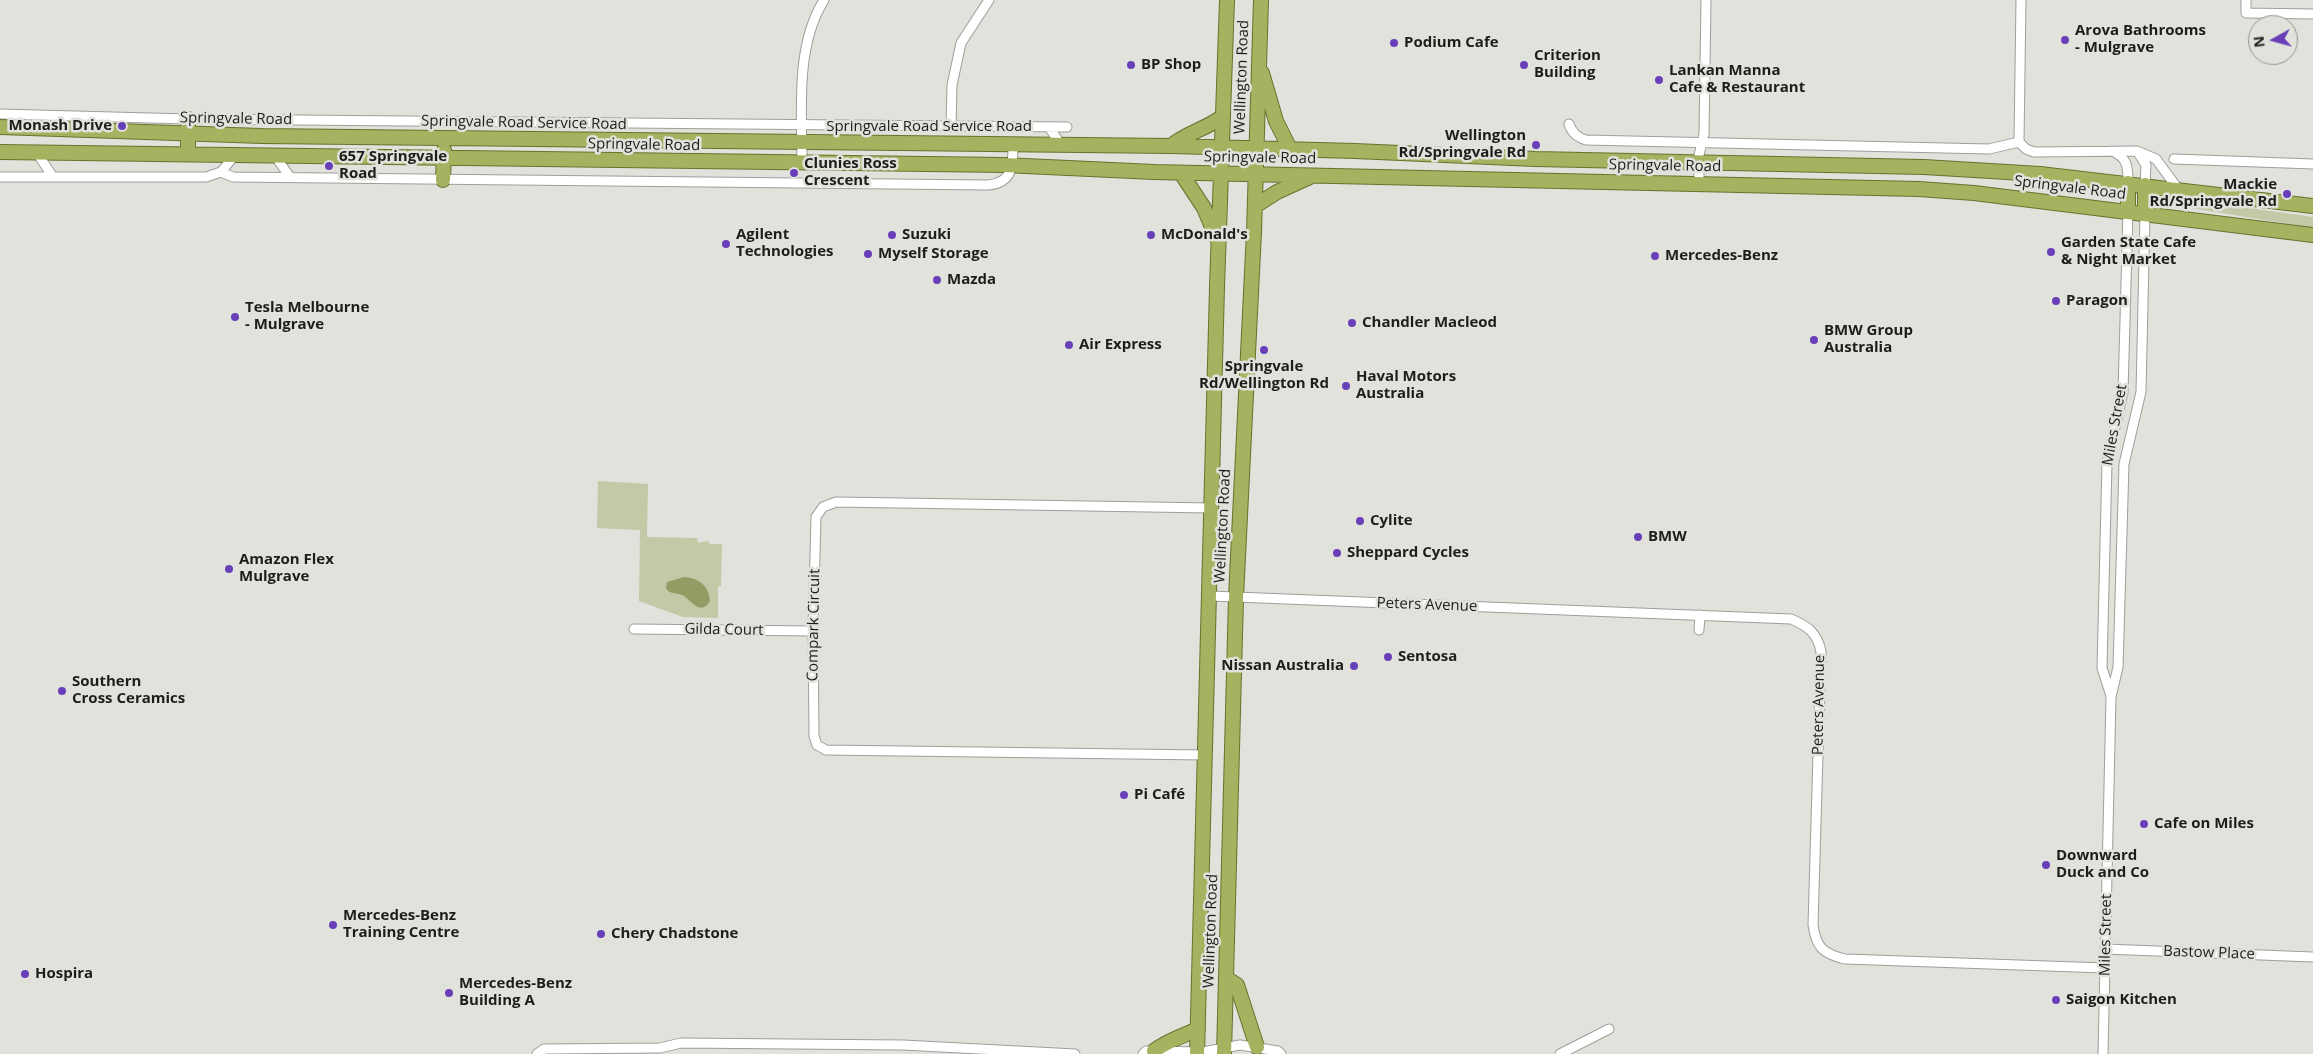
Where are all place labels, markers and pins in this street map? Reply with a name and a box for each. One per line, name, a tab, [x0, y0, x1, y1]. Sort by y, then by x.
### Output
place label: Arova Bathrooms - Mulgrave	[2075, 22, 2206, 57]
place label: Podium Cafe	[1404, 34, 1499, 52]
marker: Arova Bathrooms - Mulgrave	[2059, 34, 2071, 46]
marker: Podium Cafe	[1388, 37, 1400, 49]
place label: Criterion Building	[1534, 47, 1601, 82]
place label: BP Shop	[1141, 56, 1201, 74]
marker: BP Shop	[1125, 59, 1137, 71]
marker: Criterion Building	[1518, 59, 1530, 71]
place label: Lankan Manna Cafe & Restaurant	[1669, 62, 1805, 97]
marker: Lankan Manna Cafe & Restaurant	[1653, 74, 1665, 86]
place label: Monash Drive	[9, 117, 112, 135]
marker: Monash Drive	[116, 120, 128, 132]
place label: Wellington Rd/Springvale Rd	[1399, 127, 1526, 162]
marker: Wellington Rd/Springvale Rd	[1530, 139, 1542, 151]
place label: 657 Springvale Road	[339, 148, 447, 183]
place label: Clunies Ross Crescent	[804, 155, 897, 190]
marker: 657 Springvale Road	[323, 160, 335, 172]
marker: Clunies Ross Crescent	[788, 167, 800, 179]
place label: Mackie Rd/Springvale Rd	[2150, 176, 2277, 211]
marker: Mackie Rd/Springvale Rd	[2281, 188, 2293, 200]
place label: Agilent Technologies	[736, 226, 834, 261]
place label: Suzuki	[902, 226, 951, 244]
place label: McDonald's	[1161, 226, 1248, 244]
marker: Suzuki	[886, 229, 898, 241]
marker: McDonald's	[1145, 229, 1157, 241]
place label: Garden State Cafe & Night Market	[2061, 234, 2196, 269]
marker: Agilent Technologies	[720, 238, 732, 250]
place label: Myself Storage	[878, 245, 989, 263]
marker: Garden State Cafe & Night Market	[2045, 246, 2057, 258]
place label: Mercedes-Benz	[1665, 247, 1778, 265]
marker: Myself Storage	[862, 248, 874, 260]
marker: Mercedes-Benz	[1649, 250, 1661, 262]
place label: Mazda	[947, 271, 996, 289]
marker: Mazda	[931, 274, 943, 286]
place label: Paragon	[2066, 292, 2128, 310]
marker: Paragon	[2050, 295, 2062, 307]
place label: Tesla Melbourne - Mulgrave	[245, 299, 369, 334]
marker: Tesla Melbourne - Mulgrave	[229, 311, 241, 323]
place label: Chandler Macleod	[1362, 314, 1497, 332]
marker: Chandler Macleod	[1346, 317, 1358, 329]
place label: BMW Group Australia	[1824, 322, 1913, 357]
marker: BMW Group Australia	[1808, 334, 1820, 346]
place label: Air Express	[1079, 336, 1162, 354]
marker: Air Express	[1063, 339, 1075, 351]
marker: Springvale Rd/Wellington Rd	[1258, 344, 1270, 356]
place label: Springvale Rd/Wellington Rd	[1199, 358, 1329, 393]
place label: Haval Motors Australia	[1356, 368, 1456, 403]
marker: Haval Motors Australia	[1340, 380, 1352, 392]
place label: Cylite	[1370, 512, 1413, 530]
marker: Cylite	[1354, 515, 1366, 527]
place label: BMW	[1648, 528, 1687, 546]
marker: BMW	[1632, 531, 1644, 543]
place label: Sheppard Cycles	[1347, 544, 1469, 562]
marker: Sheppard Cycles	[1331, 547, 1343, 559]
place label: Amazon Flex Mulgrave	[239, 551, 334, 586]
marker: Amazon Flex Mulgrave	[223, 563, 235, 575]
place label: Sentosa	[1398, 648, 1457, 666]
marker: Sentosa	[1382, 651, 1394, 663]
place label: Nissan Australia	[1221, 657, 1344, 675]
marker: Nissan Australia	[1348, 660, 1360, 672]
place label: Southern Cross Ceramics	[72, 673, 185, 708]
marker: Southern Cross Ceramics	[56, 685, 68, 697]
place label: Pi Café	[1134, 786, 1185, 804]
marker: Pi Café	[1118, 789, 1130, 801]
place label: Cafe on Miles	[2154, 815, 2254, 833]
marker: Cafe on Miles	[2138, 818, 2150, 830]
place label: Downward Duck and Co	[2056, 847, 2149, 882]
marker: Downward Duck and Co	[2040, 859, 2052, 871]
place label: Mercedes-Benz Training Centre	[343, 907, 459, 942]
marker: Mercedes-Benz Training Centre	[327, 919, 339, 931]
place label: Chery Chadstone	[611, 925, 738, 943]
marker: Chery Chadstone	[595, 928, 607, 940]
place label: Hospira	[35, 965, 93, 983]
marker: Hospira	[19, 968, 31, 980]
place label: Mercedes-Benz Building A	[459, 975, 572, 1010]
marker: Mercedes-Benz Building A	[443, 987, 455, 999]
place label: Saigon Kitchen	[2066, 991, 2177, 1009]
marker: Saigon Kitchen	[2050, 994, 2062, 1006]

